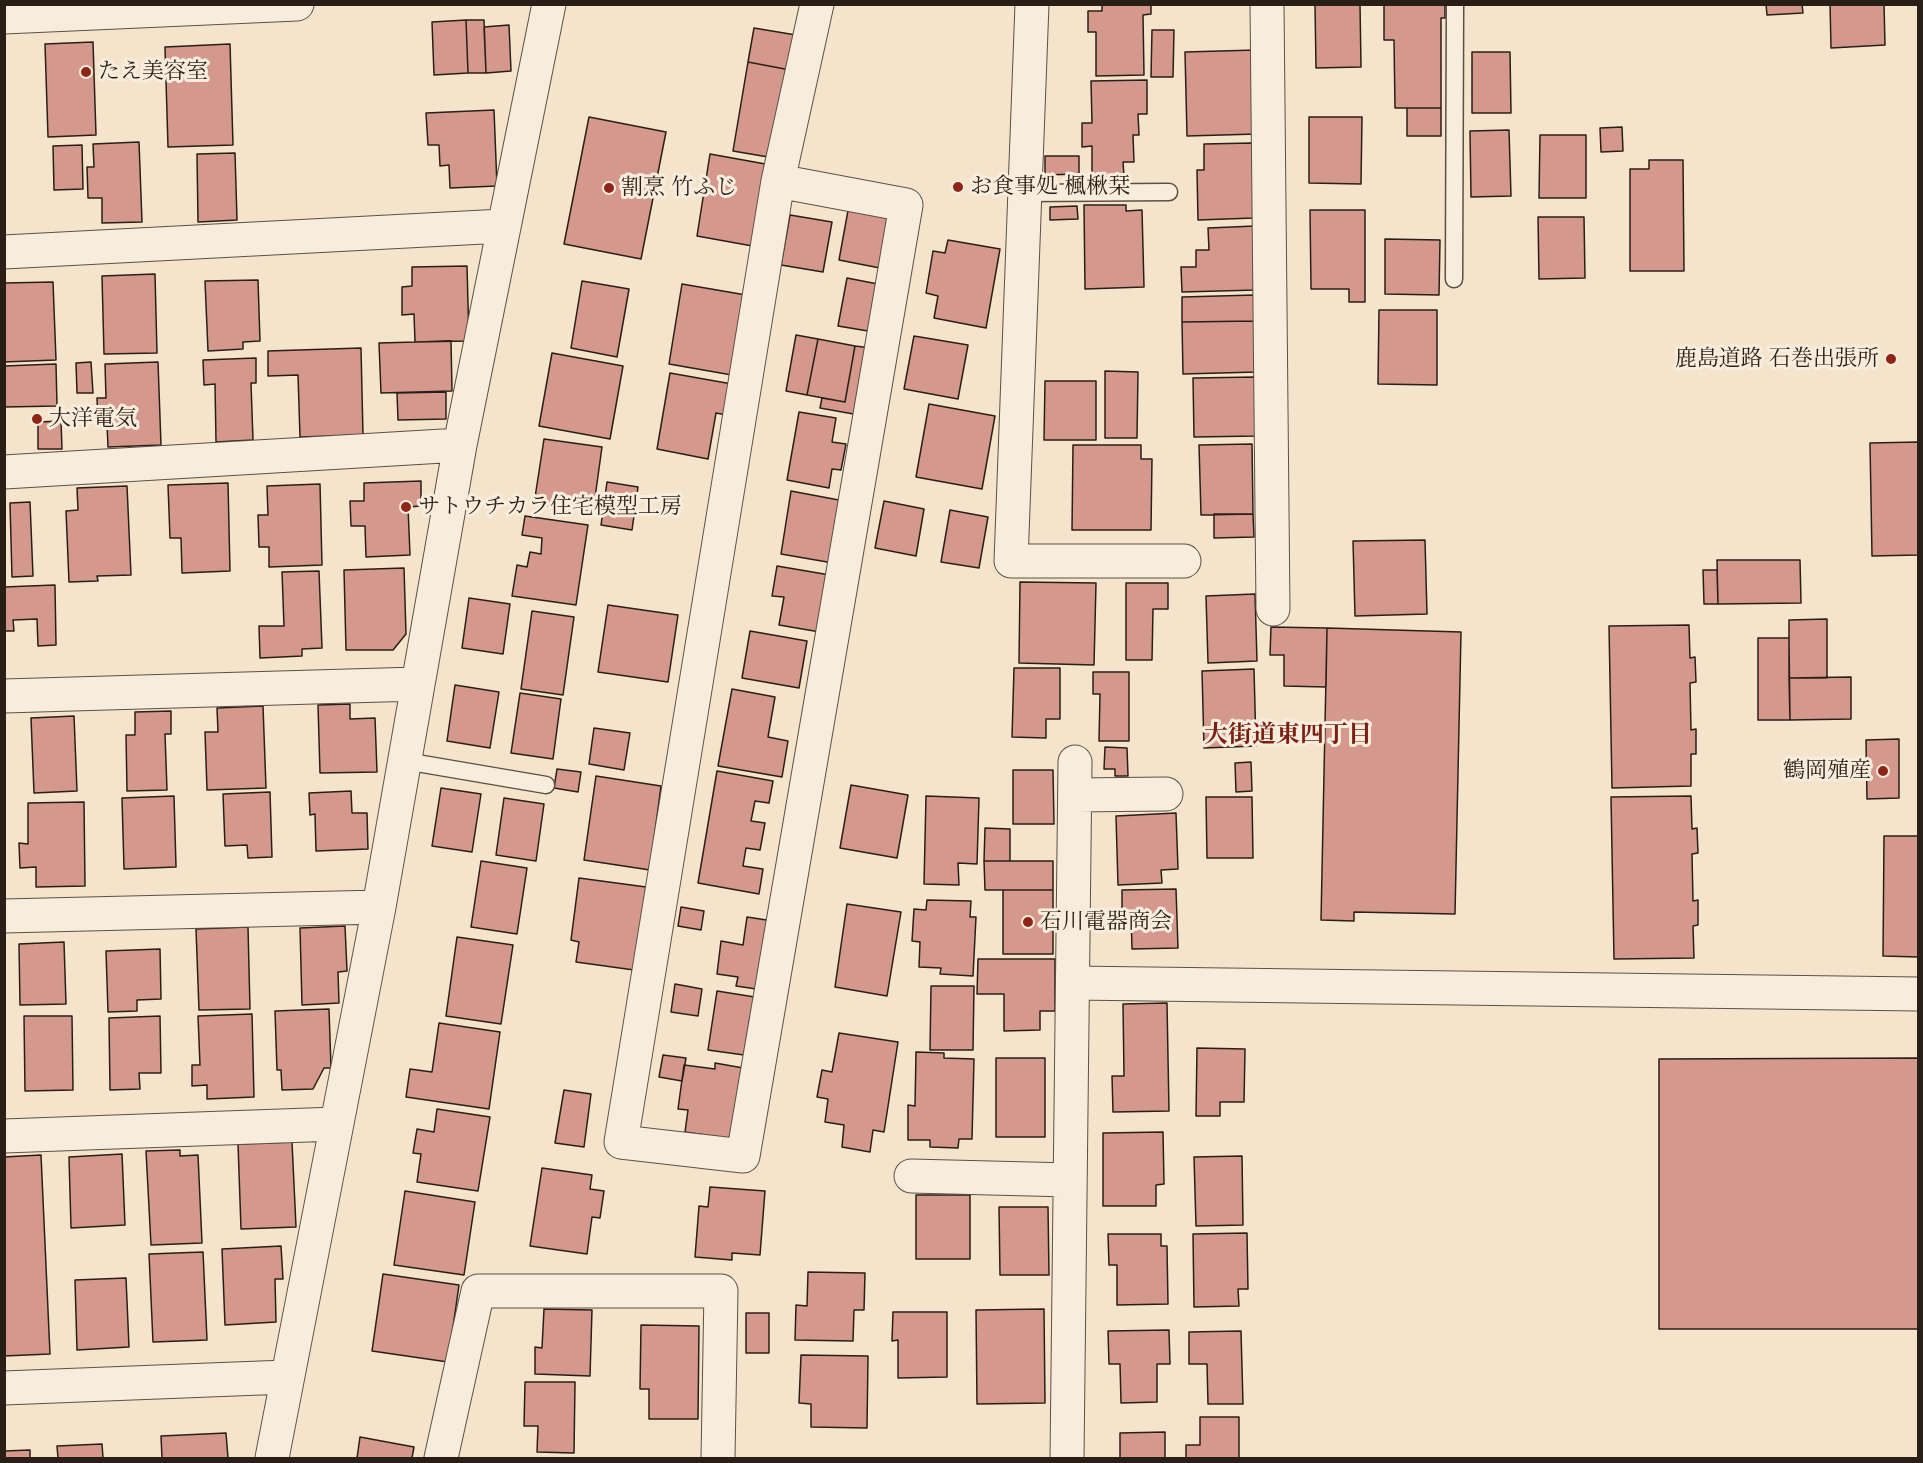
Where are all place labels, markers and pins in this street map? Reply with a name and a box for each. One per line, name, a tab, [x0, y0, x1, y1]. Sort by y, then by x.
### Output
place label: たえ美容室	[98, 59, 208, 85]
marker: たえ美容室	[79, 65, 93, 79]
place label: お食事処 楓楸栞	[970, 174, 1130, 200]
place label: 割烹 竹ふじ	[621, 175, 737, 201]
marker: お食事処 楓楸栞	[951, 180, 965, 194]
marker: 割烹 竹ふじ	[602, 181, 616, 195]
place label: 鹿島道路 石巻出張所	[1675, 346, 1879, 372]
marker: 鹿島道路 石巻出張所	[1884, 352, 1898, 366]
place label: 大洋電気	[49, 406, 137, 432]
marker: 大洋電気	[30, 412, 44, 426]
place label: サトウチカラ住宅模型工房	[418, 494, 682, 520]
marker: サトウチカラ住宅模型工房	[399, 500, 413, 514]
place label: 鶴岡殖産	[1783, 758, 1871, 784]
marker: 鶴岡殖産	[1876, 764, 1890, 778]
place label: 石川電器商会	[1040, 909, 1172, 935]
marker: 石川電器商会	[1021, 915, 1035, 929]

